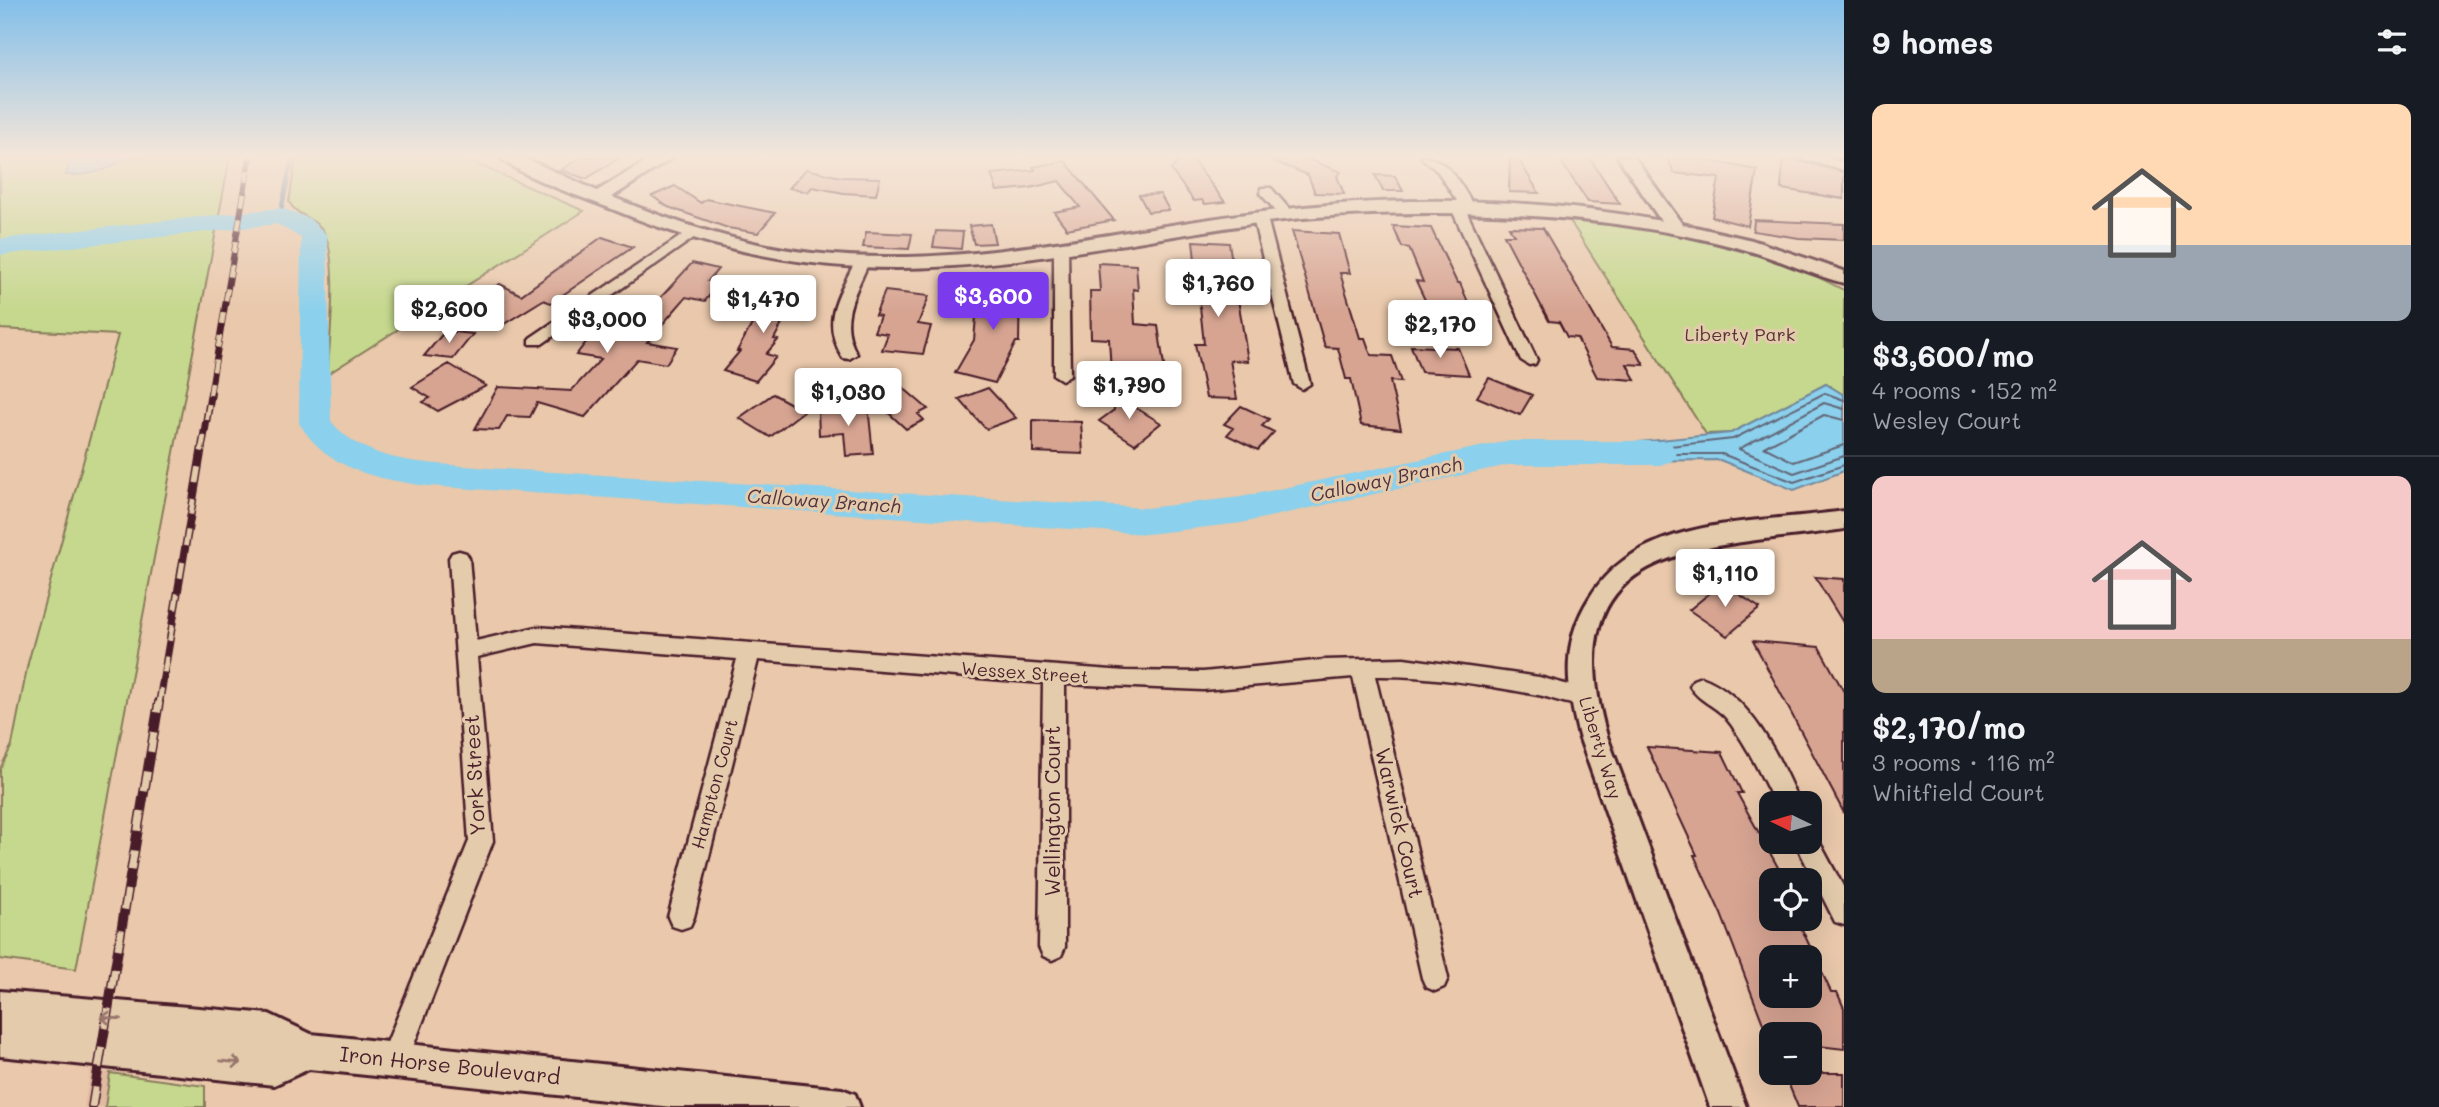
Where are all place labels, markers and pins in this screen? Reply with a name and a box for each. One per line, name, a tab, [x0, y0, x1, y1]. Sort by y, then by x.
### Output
pin: $1,760	[1161, 260, 1275, 319]
pin: $3,600	[936, 272, 1050, 332]
pin: $1,470	[706, 276, 820, 335]
pin: $2,600	[392, 286, 506, 345]
pin: $3,000	[550, 296, 664, 355]
pin: $2,170	[1383, 300, 1497, 360]
pin: $1,790	[1072, 362, 1186, 421]
pin: $1,030	[791, 368, 905, 428]
pin: $1,110	[1668, 550, 1782, 609]

